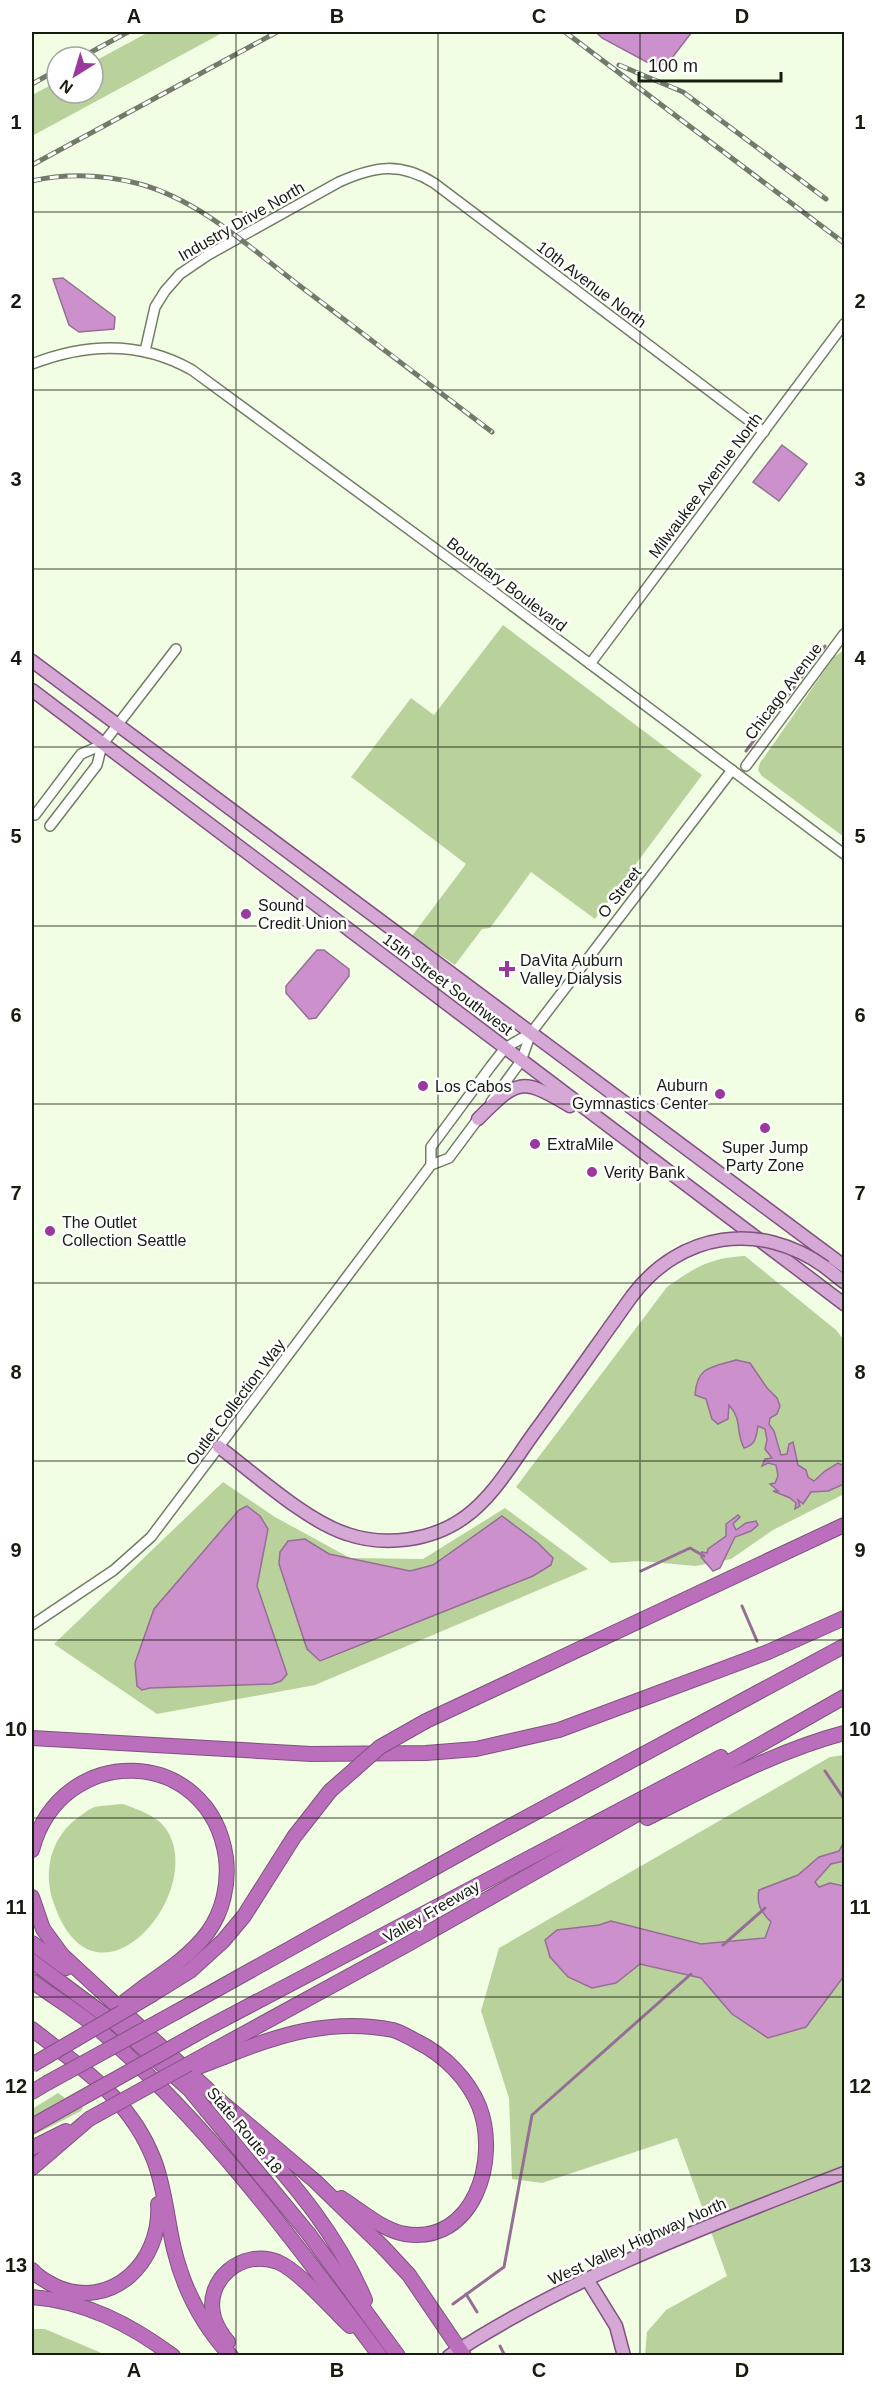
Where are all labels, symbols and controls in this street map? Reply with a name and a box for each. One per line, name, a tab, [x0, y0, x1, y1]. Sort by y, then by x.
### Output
text: A	[127, 5, 141, 27]
text: B	[330, 5, 344, 27]
text: C	[532, 5, 546, 27]
text: D	[735, 5, 749, 27]
north arrow	[45, 45, 105, 105]
scale bar	[639, 45, 782, 83]
text: 100 m	[648, 56, 698, 76]
text: N	[57, 76, 76, 97]
text: 1	[10, 111, 22, 133]
text: 1	[854, 111, 866, 133]
street label: Industry Drive North	[175, 179, 307, 264]
street label: 10th Avenue North	[534, 238, 650, 331]
text: 2	[10, 290, 22, 312]
text: 2	[854, 290, 866, 312]
street label: Milwaukee Avenue North	[645, 410, 765, 561]
text: 3	[10, 468, 22, 490]
text: 3	[854, 468, 866, 490]
street label: Boundary Boulevard	[444, 534, 570, 635]
street label: Chicago Avenue	[742, 640, 825, 743]
text: 4	[10, 647, 22, 669]
text: 4	[854, 647, 866, 669]
text: 5	[10, 825, 22, 847]
text: 5	[854, 825, 866, 847]
street label: O Street	[594, 863, 645, 921]
place label: Sound Credit Union	[258, 897, 347, 932]
marker: Sound Credit Union	[239, 907, 253, 921]
street label: 15th Street Southwest	[380, 930, 516, 1039]
place label: DaVita Auburn Valley Dialysis	[520, 952, 623, 987]
marker: DaVita Auburn Valley Dialysis	[498, 960, 516, 978]
text: 6	[10, 1004, 22, 1026]
text: 6	[854, 1004, 866, 1026]
place label: Auburn Gymnastics Center	[572, 1077, 709, 1112]
place label: Los Cabos	[435, 1078, 512, 1095]
marker: Los Cabos	[416, 1079, 430, 1093]
marker: Auburn Gymnastics Center	[713, 1087, 727, 1101]
marker: Super Jump Party Zone	[758, 1121, 772, 1135]
place label: ExtraMile	[547, 1136, 614, 1153]
marker: ExtraMile	[528, 1137, 542, 1151]
place label: Super Jump Party Zone	[722, 1139, 808, 1174]
place label: Verity Bank	[604, 1164, 686, 1181]
marker: Verity Bank	[585, 1165, 599, 1179]
text: 7	[10, 1182, 22, 1204]
text: 7	[854, 1182, 866, 1204]
place label: The Outlet Collection Seattle	[62, 1214, 187, 1249]
marker: The Outlet Collection Seattle	[43, 1224, 57, 1238]
street label: Outlet Collection Way	[182, 1336, 288, 1469]
text: 8	[10, 1361, 22, 1383]
text: 8	[854, 1361, 866, 1383]
text: 9	[10, 1539, 22, 1561]
text: 9	[854, 1539, 866, 1561]
text: 10	[5, 1718, 27, 1740]
text: 10	[849, 1718, 871, 1740]
street label: Valley Freeway	[380, 1877, 482, 1946]
text: 11	[5, 1896, 27, 1918]
text: 11	[849, 1896, 871, 1918]
text: 12	[5, 2075, 27, 2097]
text: 12	[849, 2075, 871, 2097]
street label: State Route 18	[204, 2084, 285, 2177]
street label: West Valley Highway North	[546, 2195, 729, 2288]
text: 13	[5, 2254, 27, 2276]
text: 13	[849, 2254, 871, 2276]
text: A	[127, 2359, 141, 2381]
text: B	[330, 2359, 344, 2381]
text: C	[532, 2359, 546, 2381]
text: D	[735, 2359, 749, 2381]

